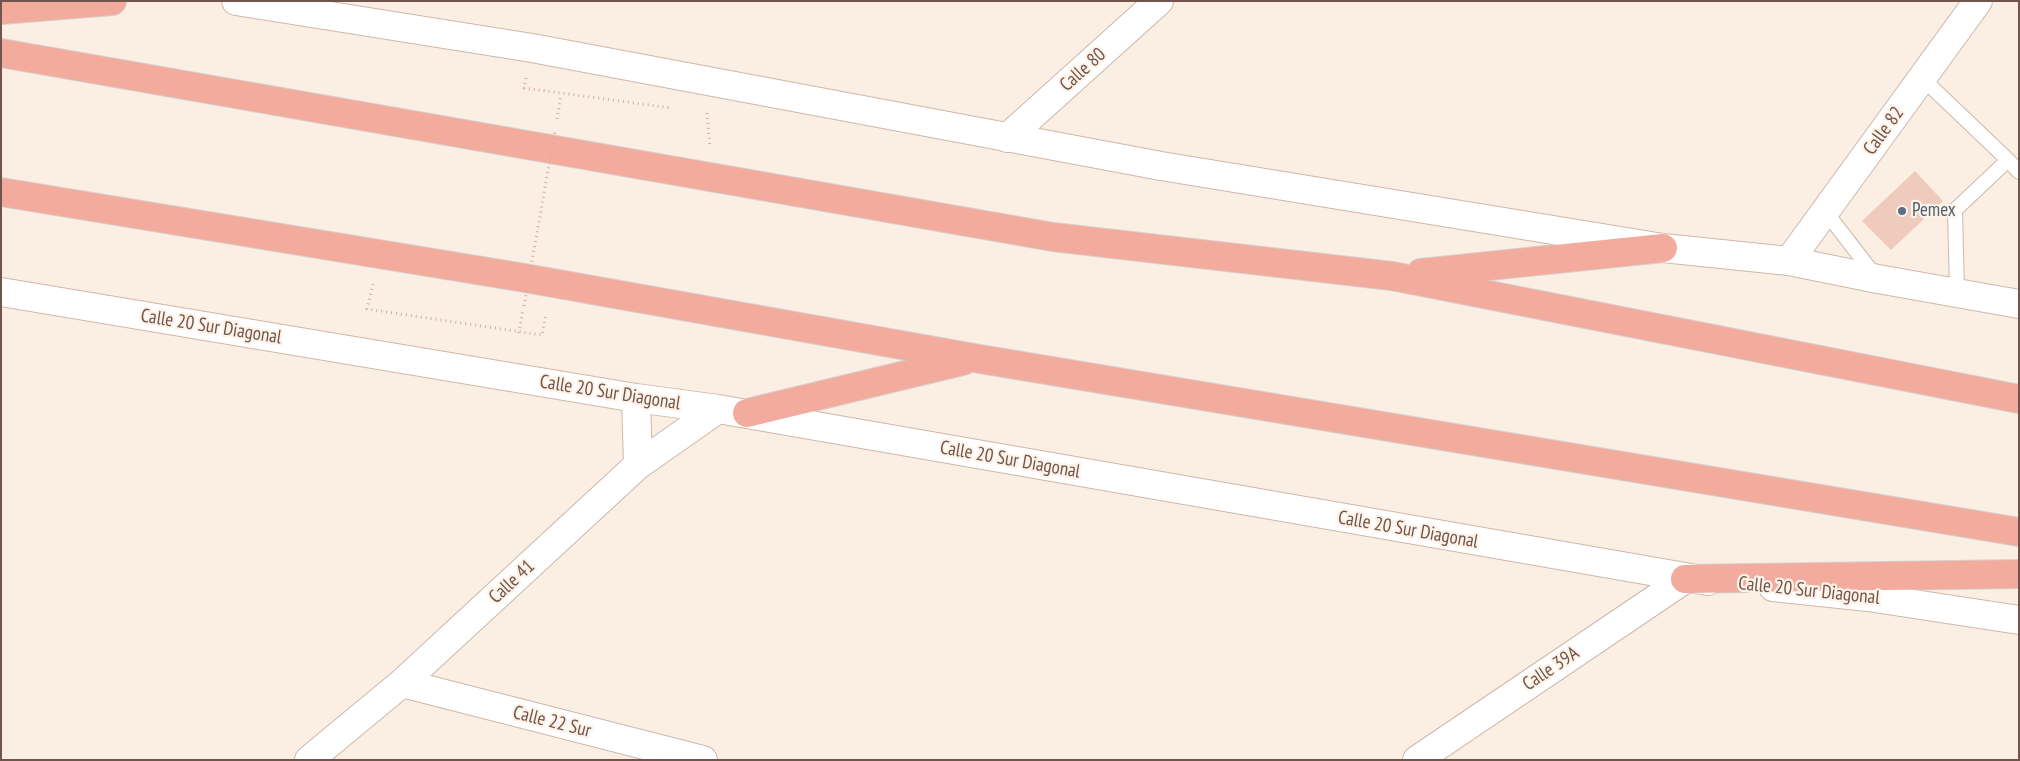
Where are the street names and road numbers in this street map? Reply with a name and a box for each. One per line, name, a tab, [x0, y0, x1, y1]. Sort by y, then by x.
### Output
street label: Calle 80	[1055, 44, 1111, 96]
street label: Calle 82	[1859, 103, 1909, 159]
street label: Calle 20 Sur Diagonal	[139, 305, 283, 349]
street label: Calle 20 Sur Diagonal	[538, 371, 682, 415]
street label: Calle 20 Sur Diagonal	[938, 436, 1082, 484]
street label: Calle 20 Sur Diagonal	[1336, 506, 1480, 554]
street label: Calle 41	[485, 555, 539, 609]
street label: Calle 20 Sur Diagonal	[1737, 572, 1881, 610]
street label: Calle 39A	[1519, 642, 1583, 696]
street label: Calle 22 Sur	[511, 701, 593, 743]

